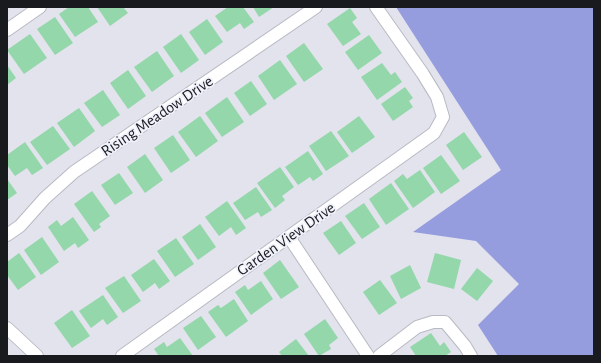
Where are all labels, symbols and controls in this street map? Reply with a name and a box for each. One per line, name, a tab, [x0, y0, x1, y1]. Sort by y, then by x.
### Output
street label: Rising Meadow Drive	[98, 73, 216, 159]
street label: Garden View Drive	[234, 199, 338, 279]

